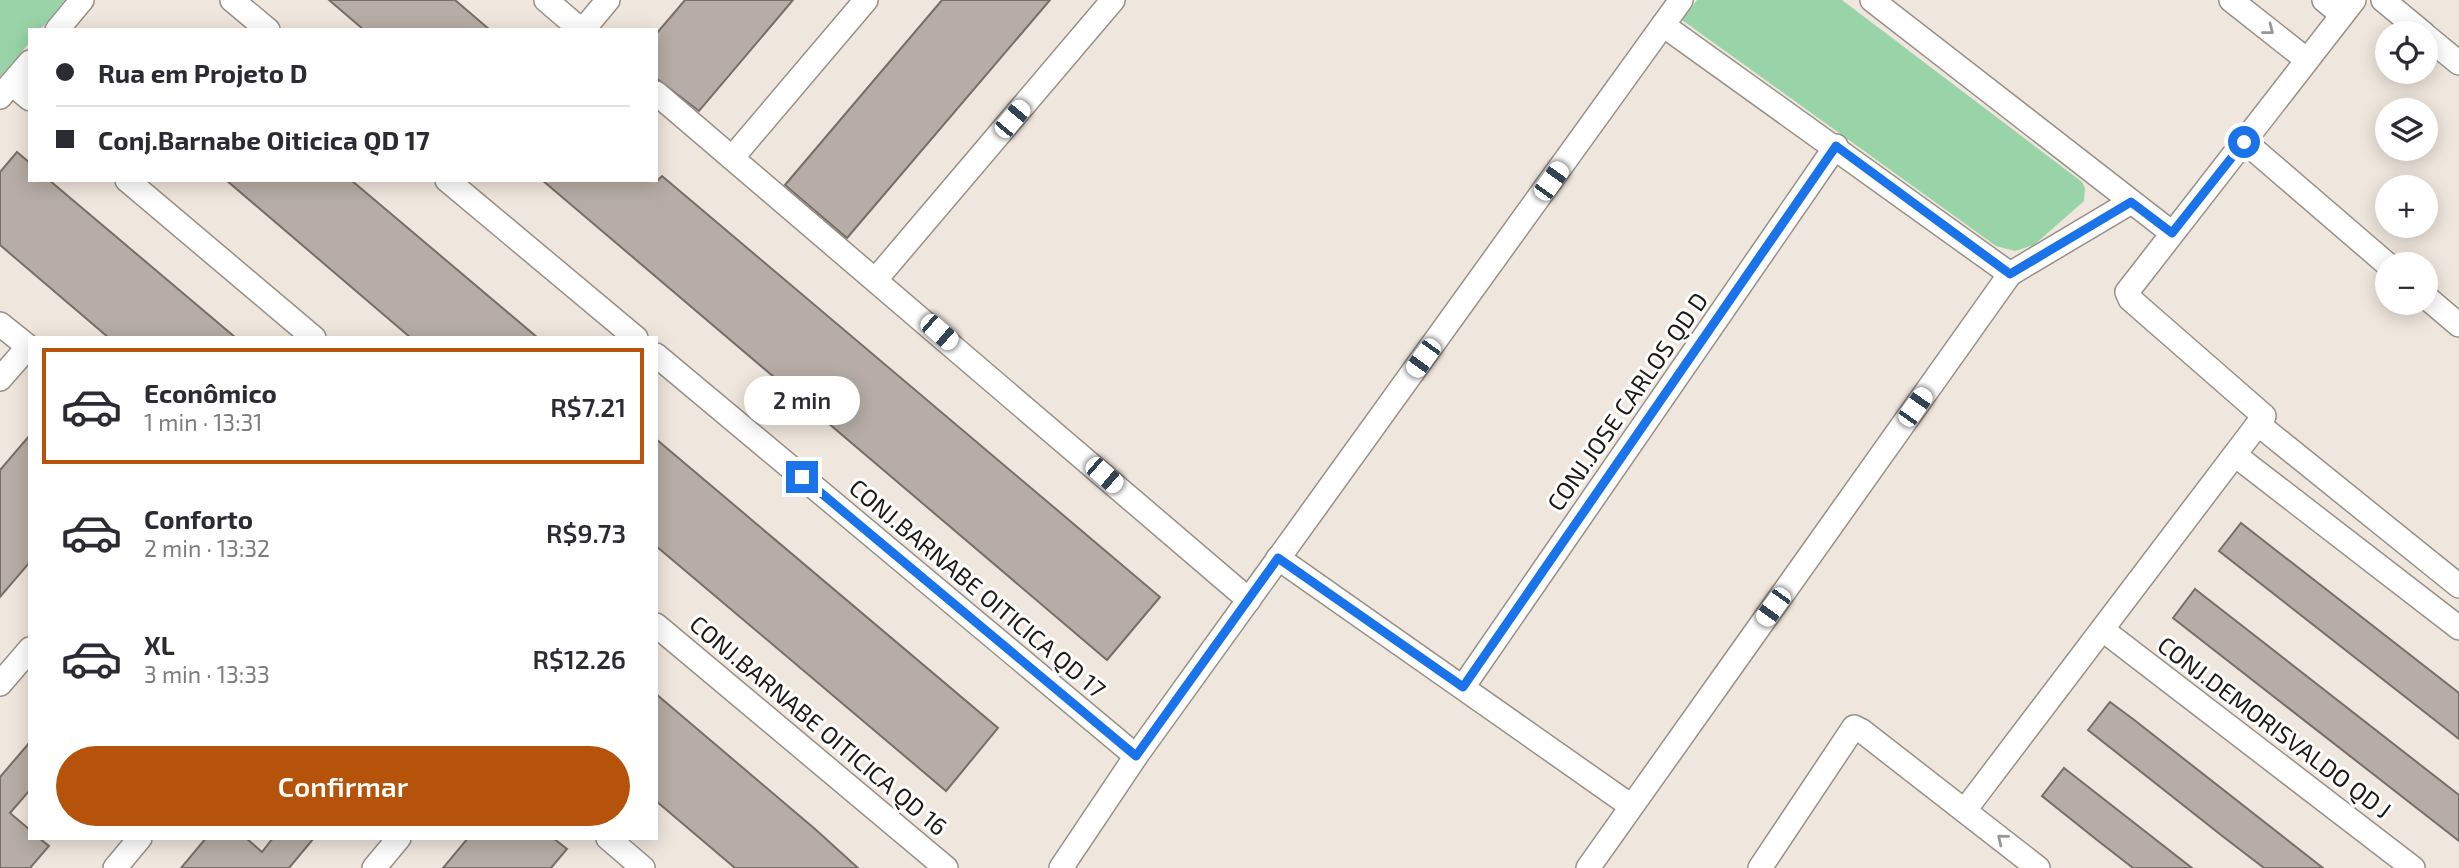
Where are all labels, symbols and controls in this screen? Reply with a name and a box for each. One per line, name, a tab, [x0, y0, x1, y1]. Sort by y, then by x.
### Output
map controls	[2375, 21, 2438, 315]
button: locate	[2375, 21, 2438, 84]
one-way arrow	[2261, 22, 2273, 35]
text: Rua em Projeto D	[98, 57, 307, 88]
car	[991, 96, 1034, 142]
button: layers	[2375, 98, 2438, 161]
text: Conj.Barnabe Oiticica QD 17	[98, 124, 430, 155]
route start	[2228, 126, 2260, 158]
car	[1531, 158, 1572, 204]
button: +	[2375, 175, 2438, 238]
button: −	[2375, 252, 2438, 315]
street label: CONJ.JOSE CARLOS QD D	[1540, 286, 1713, 516]
car	[917, 310, 962, 354]
car	[1403, 335, 1444, 381]
icon: car	[60, 375, 123, 438]
callout: 2 min	[744, 376, 860, 424]
text: Econômico	[144, 377, 277, 408]
car	[1895, 384, 1936, 430]
text: 2 min	[773, 386, 831, 414]
text: R$7.21	[550, 391, 626, 422]
text: 1 min · 13:31	[144, 408, 263, 436]
car	[1082, 453, 1127, 497]
route end	[786, 461, 818, 493]
street label: CONJ.BARNABE OITICICA QD 17	[844, 472, 1112, 704]
icon: car	[60, 501, 123, 564]
text: Conforto	[144, 503, 253, 534]
text: R$9.73	[546, 517, 626, 548]
text: 2 min · 13:32	[144, 534, 270, 562]
car	[1753, 584, 1794, 630]
street label: CONJ.BARNABE OITICICA QD 16	[685, 609, 953, 841]
icon: car	[60, 627, 123, 690]
text: XL	[144, 629, 175, 660]
street label: CONJ.DEMORISVALDO QD J	[2153, 630, 2397, 824]
text: R$12.26	[533, 643, 626, 674]
text: 3 min · 13:33	[144, 660, 270, 688]
button: Confirmar	[56, 746, 630, 826]
one-way arrow	[1997, 834, 2009, 847]

